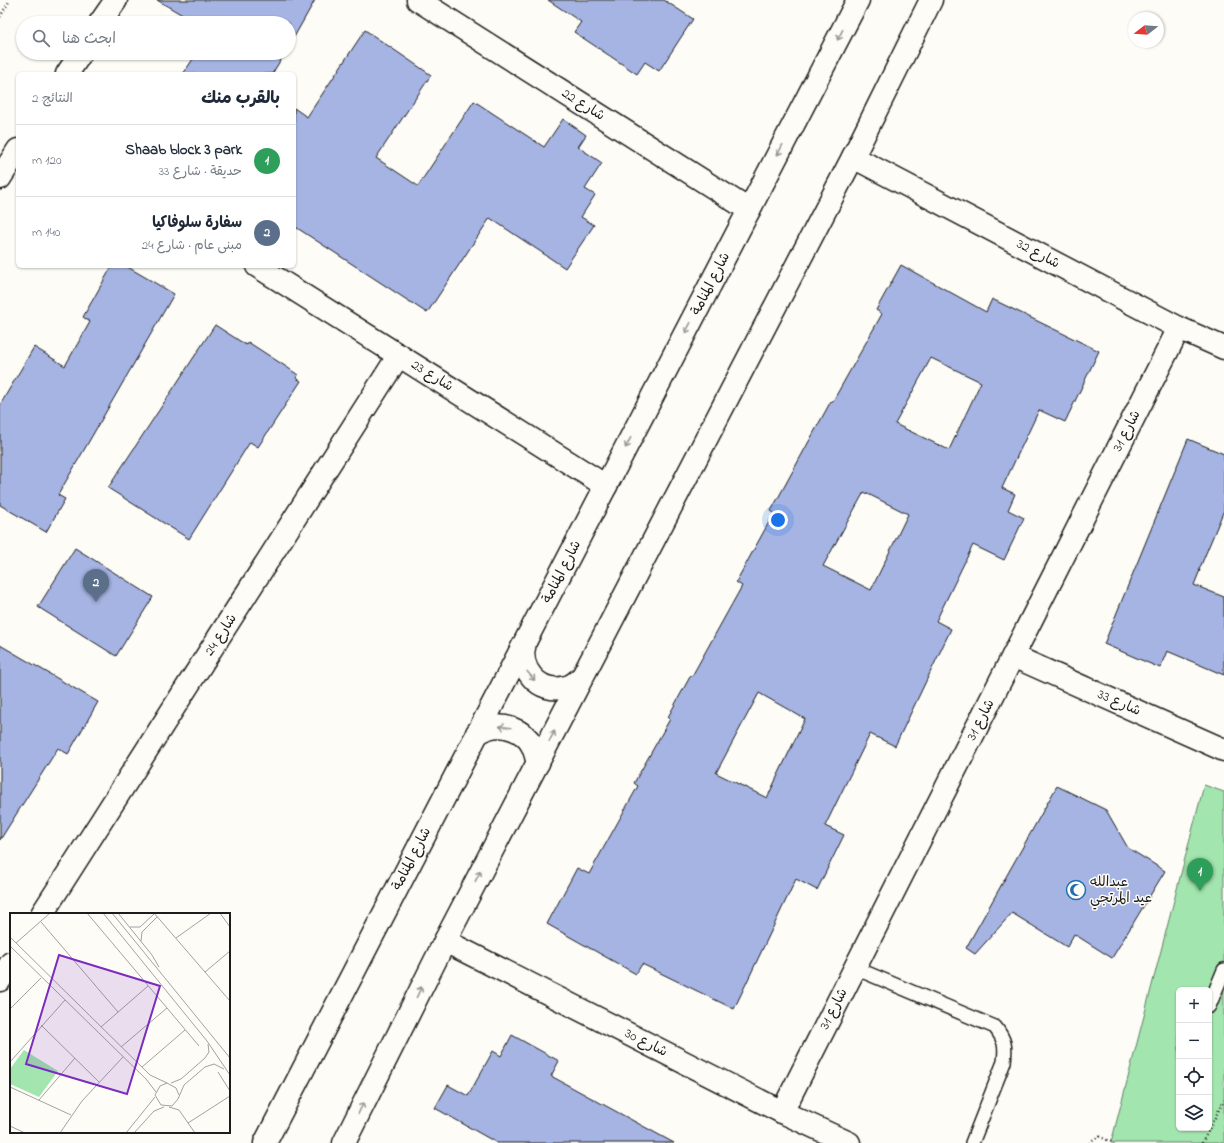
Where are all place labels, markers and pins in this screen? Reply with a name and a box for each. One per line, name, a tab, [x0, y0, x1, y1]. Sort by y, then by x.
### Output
pin: 2	[83, 569, 109, 602]
pin: 1	[1187, 858, 1213, 891]
place label: عبدالله عيد المرتجي	[1090, 872, 1152, 910]
mosque icon: عبدالله عيد المرتجي	[1065, 879, 1087, 901]

